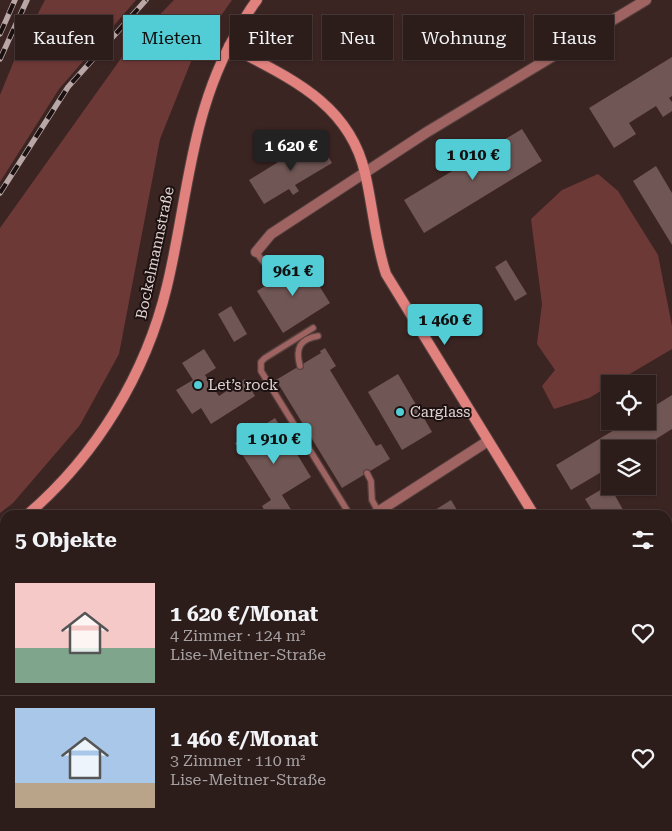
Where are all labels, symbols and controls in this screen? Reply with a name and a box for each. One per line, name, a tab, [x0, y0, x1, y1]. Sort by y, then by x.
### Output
chip: Kaufen	[15, 15, 113, 60]
chip: Mieten	[123, 15, 220, 60]
chip: Filter	[230, 15, 312, 60]
chip: Neu	[322, 15, 393, 60]
chip: Wohnung	[403, 15, 524, 60]
chip: Haus	[534, 15, 614, 60]
pin: 1 620 €	[245, 130, 337, 172]
text: 1 620 €	[265, 136, 317, 155]
pin: 1 010 €	[427, 138, 519, 181]
text: 1 010 €	[447, 145, 499, 164]
street label: Bockelmannstraße	[132, 185, 178, 321]
pin: 961 €	[258, 254, 328, 297]
text: 961 €	[273, 261, 313, 280]
pin: 1 460 €	[399, 304, 491, 346]
text: 1 460 €	[419, 310, 471, 329]
map controls	[601, 375, 656, 495]
button: locate	[601, 375, 656, 430]
place label: Let’s rock	[208, 376, 279, 394]
marker: Let’s rock	[192, 379, 204, 391]
place label: Carglass	[410, 403, 470, 421]
marker: Carglass	[394, 406, 406, 418]
pin: 1 910 €	[228, 422, 320, 465]
text: 1 910 €	[248, 429, 300, 448]
button: layers	[601, 440, 656, 495]
icon: filters	[629, 526, 657, 554]
text: 5 Objekte	[15, 528, 117, 552]
text: 1 620 €/Monat	[170, 602, 318, 626]
icon: home	[55, 603, 115, 663]
icon: heart	[629, 619, 657, 647]
text: 4 Zimmer · 124 m²	[170, 626, 305, 645]
text: Lise-Meitner-Straße	[170, 645, 326, 664]
text: 1 460 €/Monat	[170, 727, 318, 751]
icon: home	[55, 728, 115, 788]
icon: heart	[629, 744, 657, 772]
text: 3 Zimmer · 110 m²	[170, 751, 305, 770]
text: Lise-Meitner-Straße	[170, 770, 326, 789]

